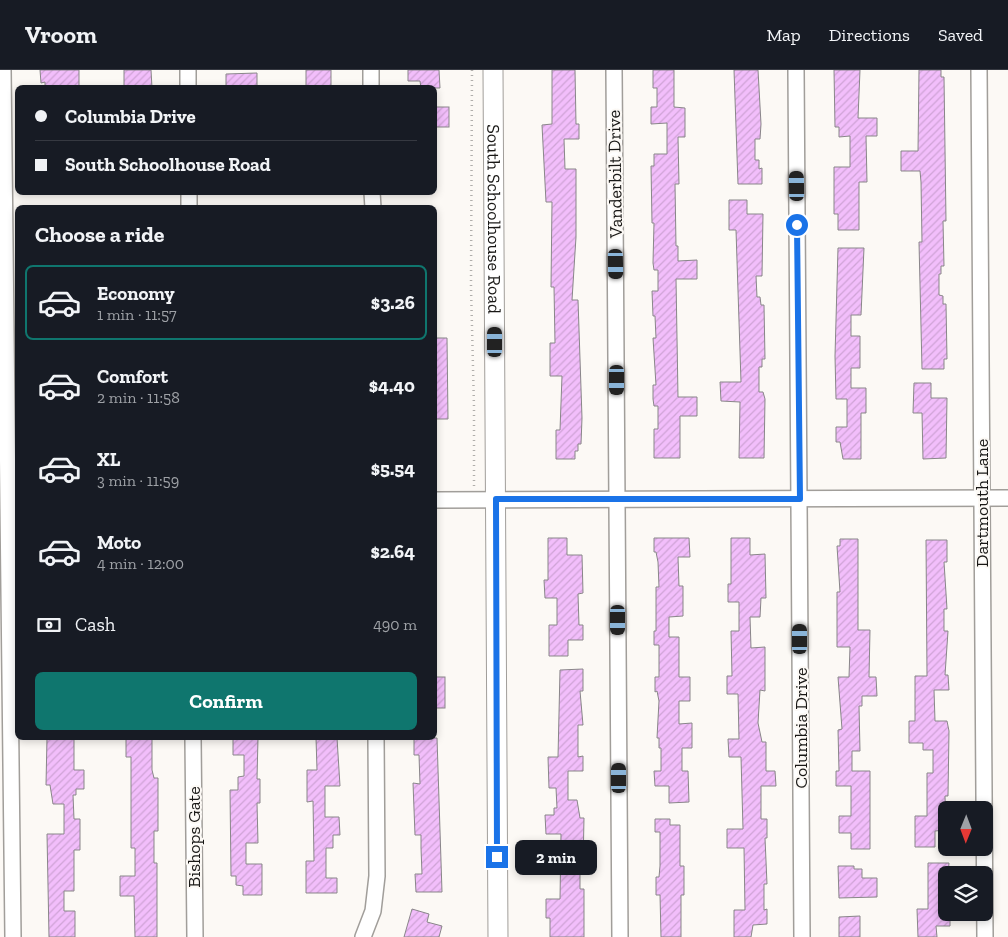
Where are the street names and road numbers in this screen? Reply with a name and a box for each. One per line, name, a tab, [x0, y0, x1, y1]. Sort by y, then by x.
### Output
street label: Vanderbilt Drive	[603, 110, 627, 239]
street label: South Schoolhouse Road	[482, 124, 505, 314]
street label: Dartmouth Lane	[971, 439, 993, 567]
street label: Columbia Drive	[790, 667, 812, 789]
street label: Bishops Gate	[183, 786, 205, 888]

